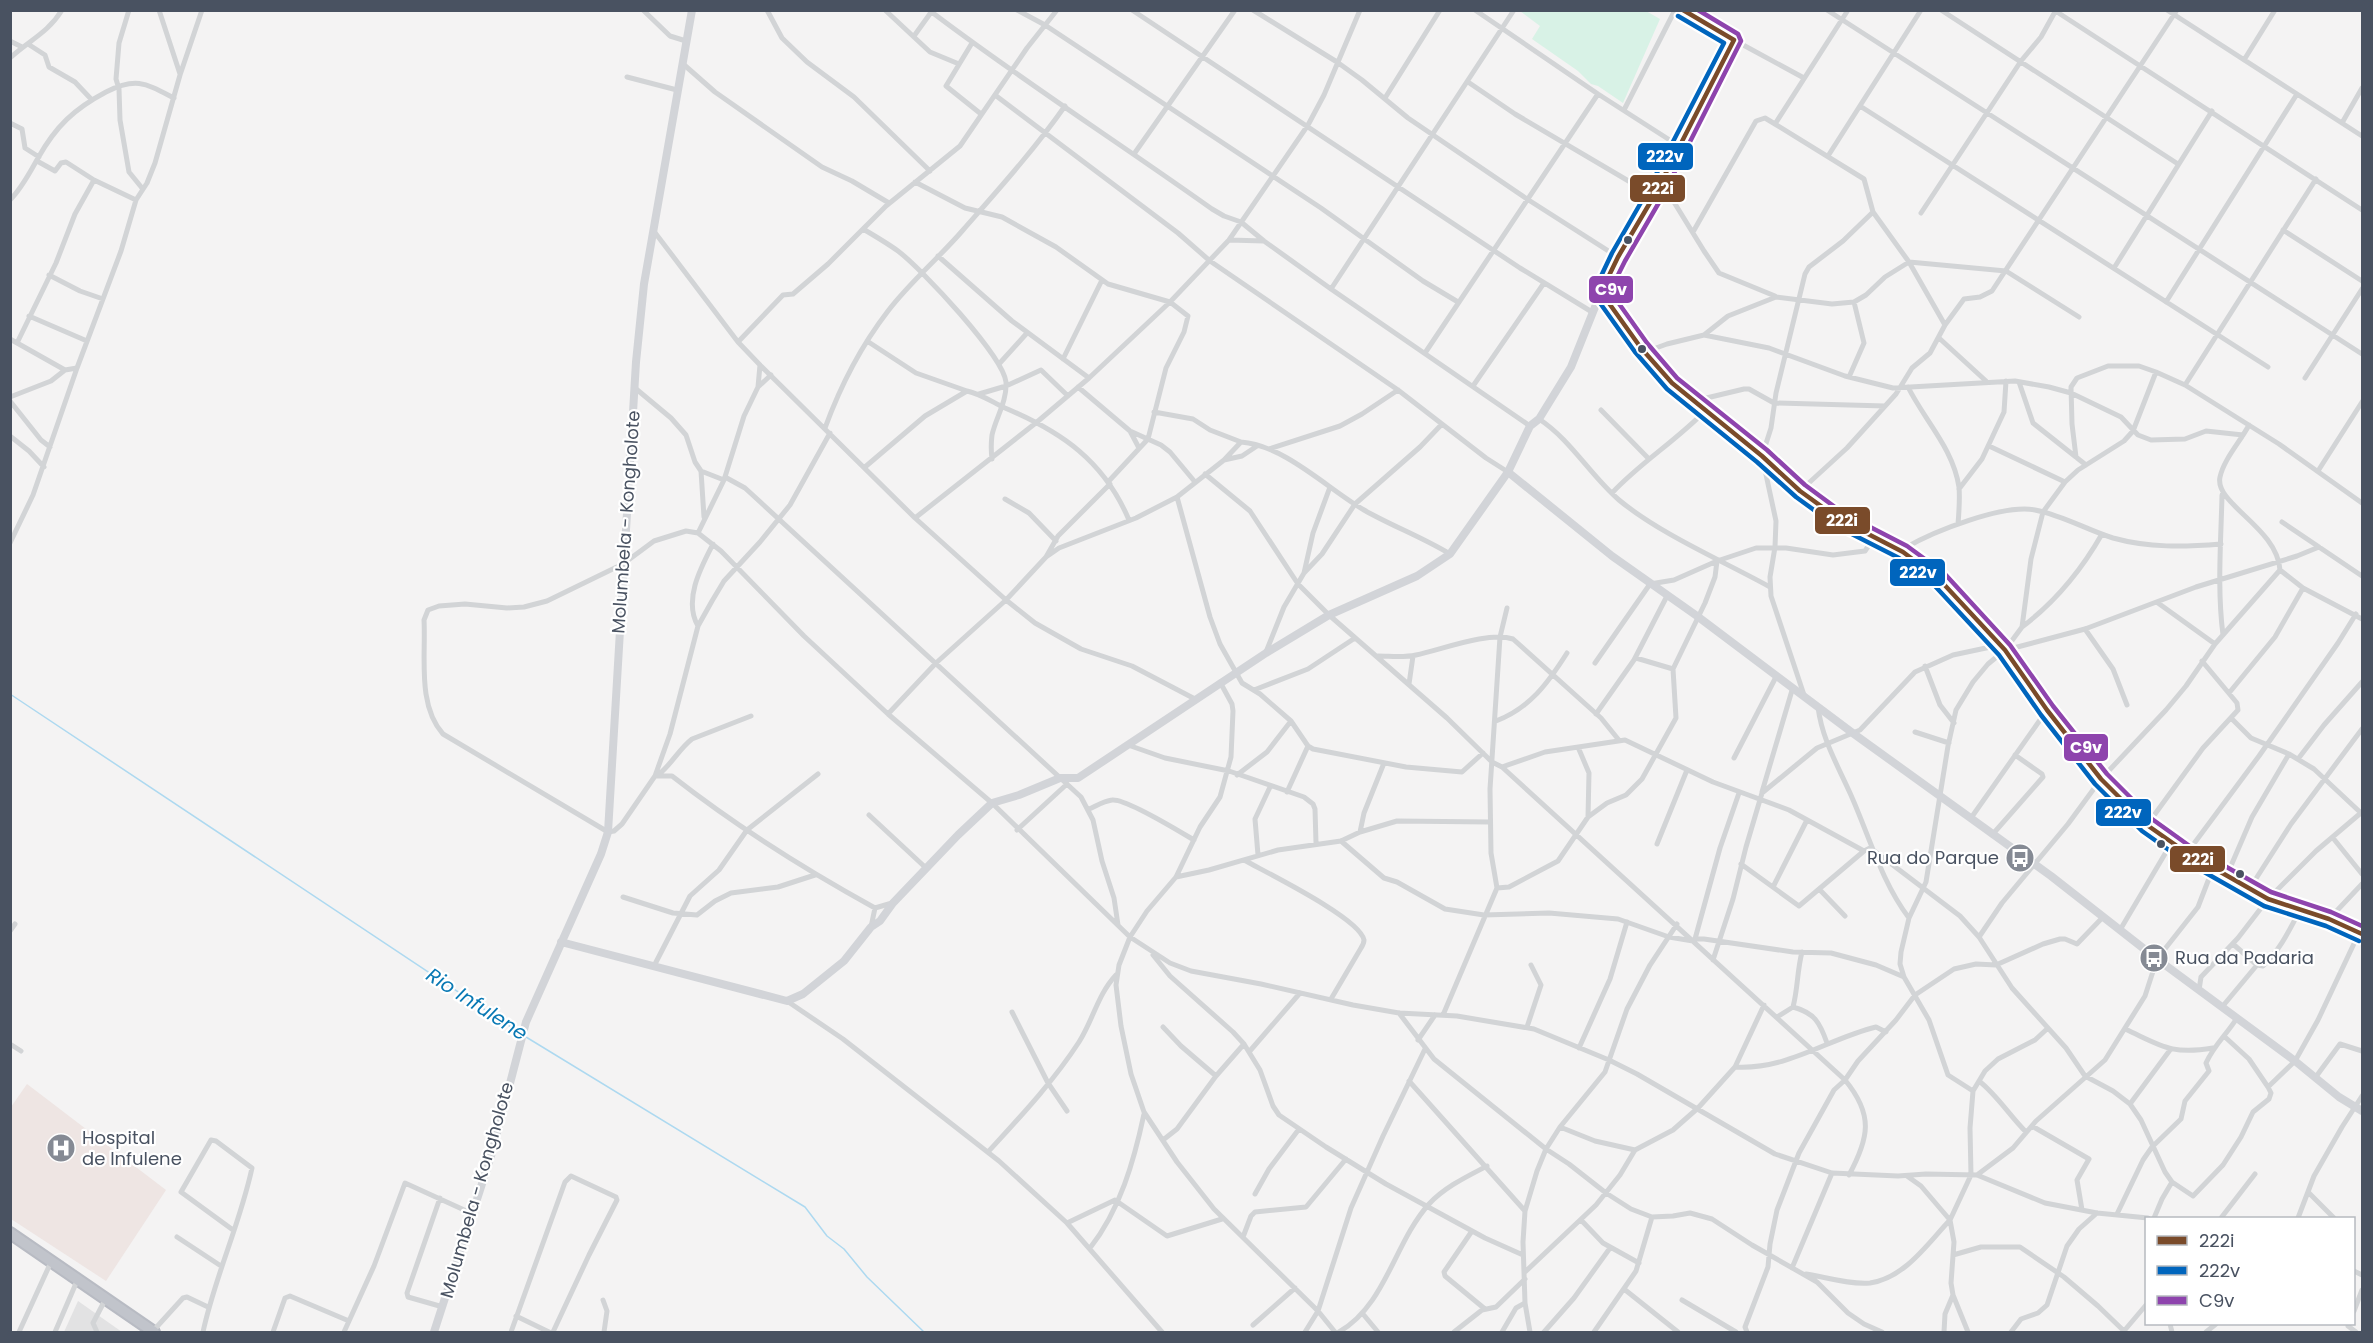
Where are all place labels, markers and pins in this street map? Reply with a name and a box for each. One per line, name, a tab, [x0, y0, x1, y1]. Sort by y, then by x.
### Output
unlabelled marker	[1622, 234, 1634, 246]
unlabelled marker	[1636, 343, 1648, 355]
unlabelled marker	[2155, 838, 2167, 850]
bus stop icon: Rua do Parque	[2004, 842, 2036, 874]
place label: Rua do Parque	[1867, 845, 1999, 870]
unlabelled marker	[2234, 868, 2246, 880]
bus stop icon: Rua da Padaria	[2138, 942, 2170, 974]
place label: Rua da Padaria	[2175, 945, 2314, 970]
place label: Hospital de Infulene	[82, 1125, 182, 1171]
hospital icon: Hospital de Infulene	[45, 1132, 77, 1164]

